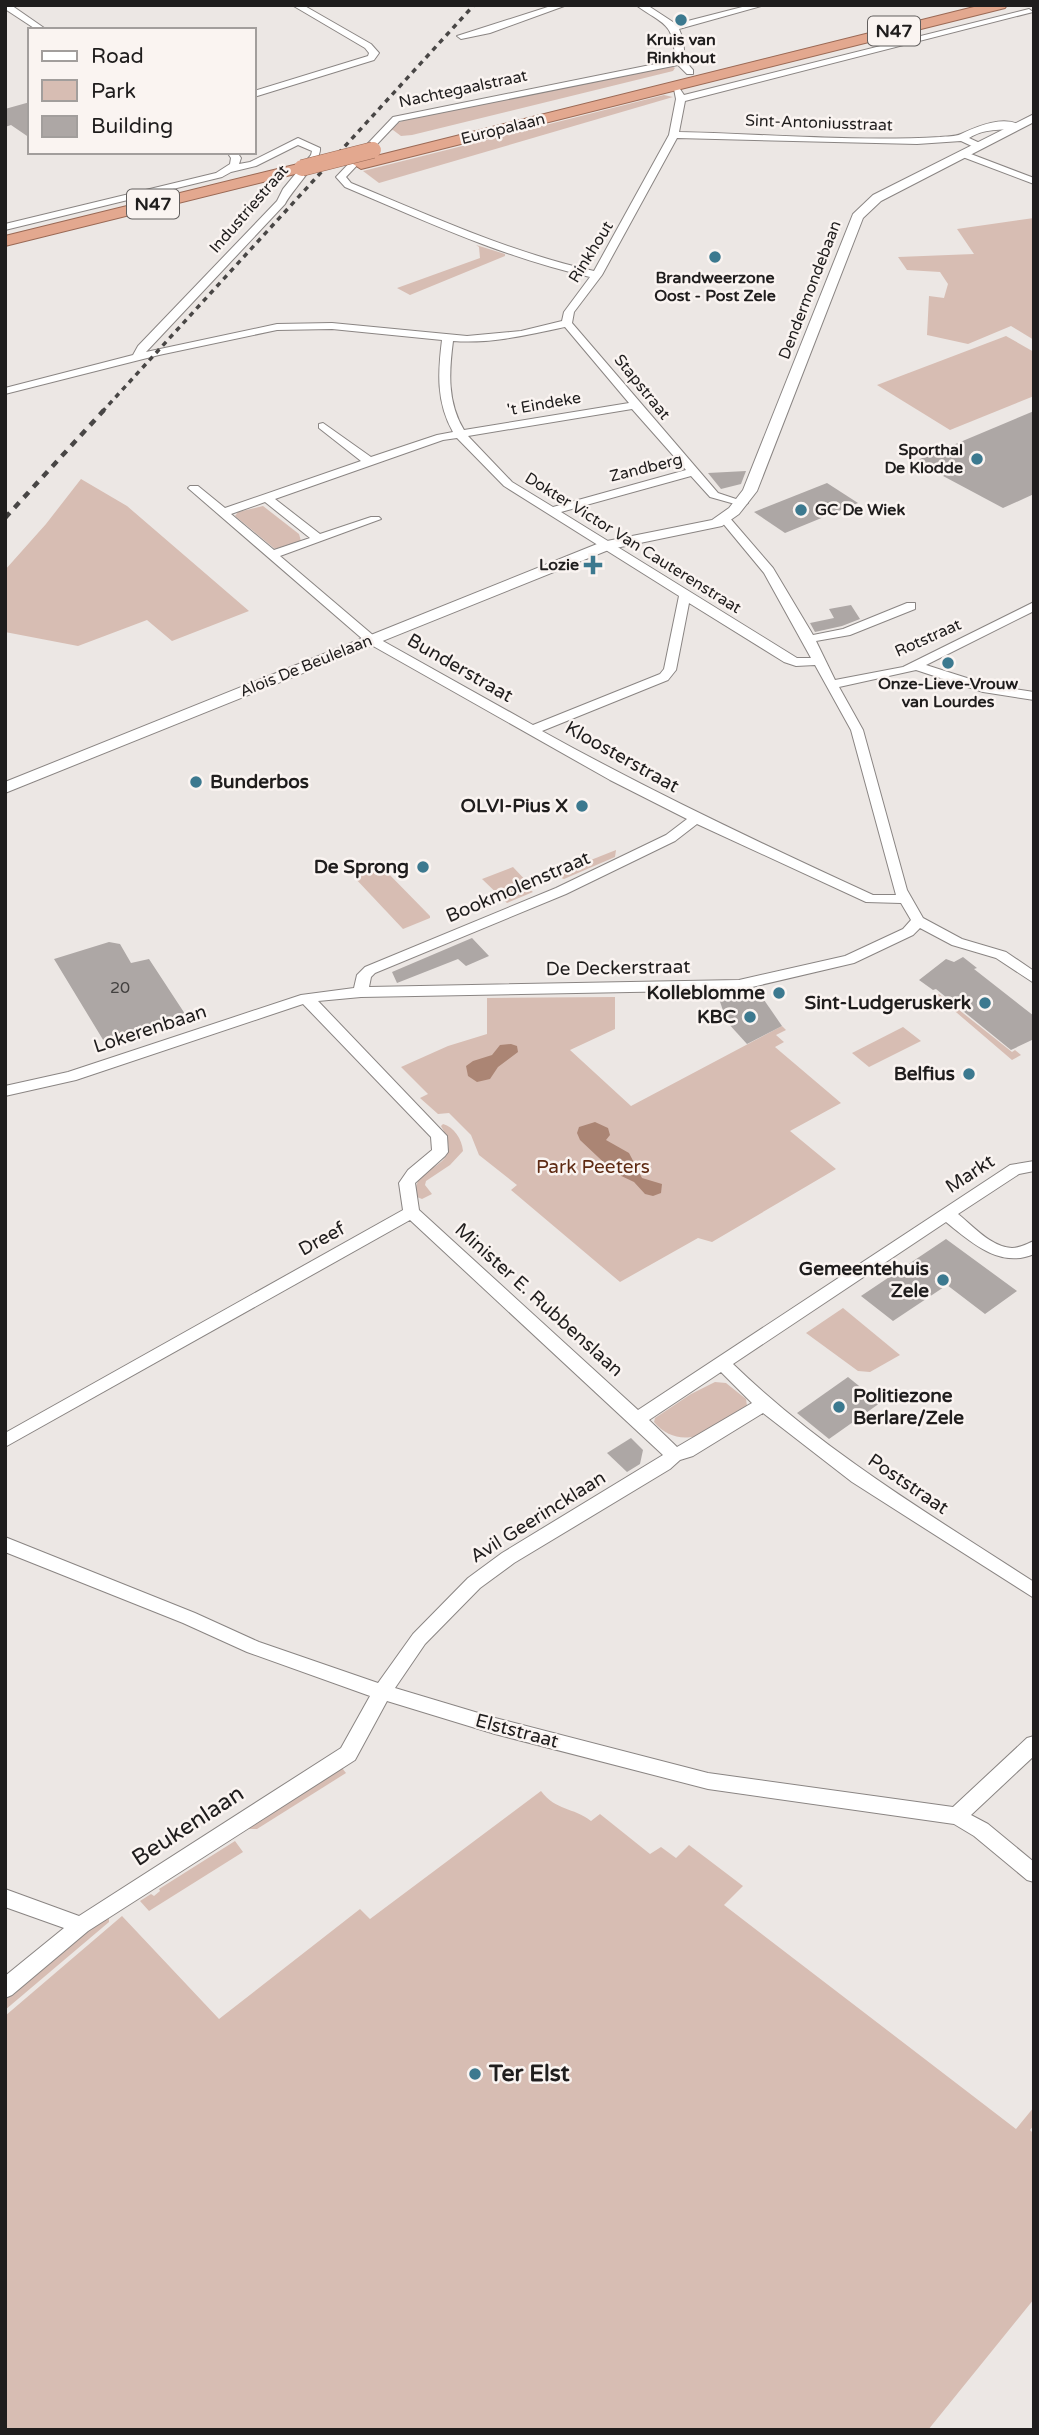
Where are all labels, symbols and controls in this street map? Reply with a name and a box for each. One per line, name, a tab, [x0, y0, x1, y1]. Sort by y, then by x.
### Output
marker: Kruis van Rinkhout	[673, 12, 689, 28]
road number: N47	[868, 16, 920, 46]
legend	[28, 28, 256, 154]
place label: Kruis van Rinkhout	[646, 30, 716, 68]
text: Road	[91, 44, 144, 69]
street label: Nachtegaalstraat	[397, 66, 529, 112]
text: Park	[91, 79, 136, 104]
street label: Europalaan	[459, 109, 547, 149]
street label: Sint-Antoniusstraat	[745, 110, 893, 136]
text: Building	[91, 114, 173, 139]
street label: Industriestraat	[205, 161, 293, 257]
road number: N47	[127, 190, 179, 218]
street label: Rinkhout	[564, 217, 618, 287]
street label: Dendermondebaan	[774, 218, 846, 362]
marker: Brandweerzone Oost - Post Zele	[707, 249, 723, 265]
place label: Brandweerzone Oost - Post Zele	[654, 268, 776, 306]
street label: Stapstraat	[610, 350, 674, 424]
street label: 't Eindeke	[506, 388, 582, 420]
place label: Sporthal De Klodde	[884, 440, 963, 478]
street label: Zandberg	[608, 449, 684, 487]
marker: Sporthal De Klodde	[969, 451, 985, 467]
street label: Dokter Victor Van Cauterenstraat	[521, 468, 745, 618]
place label: GC De Wiek	[815, 500, 905, 520]
marker: GC De Wiek	[793, 502, 809, 518]
place label: Lozie	[539, 555, 579, 575]
marker: Lozie	[585, 557, 601, 573]
street label: Rotstraat	[892, 614, 964, 662]
street label: Bunderstraat	[403, 629, 517, 707]
street label: Alois De Beulelaan	[237, 630, 375, 702]
marker: Onze-Lieve-Vrouw van Lourdes	[940, 655, 956, 671]
place label: Onze-Lieve-Vrouw van Lourdes	[878, 674, 1018, 712]
street label: Kloosterstraat	[561, 717, 683, 797]
place label: Bunderbos	[210, 771, 309, 793]
marker: Bunderbos	[188, 774, 204, 790]
place label: OLVI-Pius X	[460, 795, 568, 817]
marker: OLVI-Pius X	[574, 798, 590, 814]
street label: Bookmolenstraat	[443, 847, 593, 927]
place label: De Sprong	[314, 856, 409, 879]
marker: De Sprong	[415, 859, 431, 875]
street label: De Deckerstraat	[546, 956, 690, 980]
house number: 20	[110, 978, 130, 998]
place label: Kolleblomme	[647, 982, 765, 1004]
marker: Kolleblomme	[771, 985, 787, 1001]
place label: Sint-Ludgeruskerk	[805, 992, 972, 1015]
marker: Sint-Ludgeruskerk	[977, 995, 993, 1011]
street label: Lokerenbaan	[91, 1000, 209, 1058]
place label: KBC	[697, 1006, 736, 1028]
marker: KBC	[742, 1009, 758, 1025]
place label: Belfius	[894, 1063, 955, 1085]
marker: Belfius	[961, 1066, 977, 1082]
street label: Markt	[941, 1150, 999, 1198]
park label: Park Peeters	[536, 1156, 650, 1178]
street label: Dreef	[295, 1217, 350, 1261]
street label: Minister E. Rubbenslaan	[450, 1219, 628, 1381]
place label: Gemeentehuis Zele	[799, 1258, 929, 1302]
marker: Gemeentehuis Zele	[935, 1272, 951, 1288]
place label: Politiezone Berlare/Zele	[853, 1385, 964, 1429]
marker: Politiezone Berlare/Zele	[831, 1399, 847, 1415]
street label: Poststraat	[864, 1449, 952, 1519]
street label: Avil Geerincklaan	[466, 1466, 610, 1568]
street label: Elststraat	[473, 1709, 561, 1753]
street label: Beukenlaan	[127, 1779, 249, 1873]
place label: Ter Elst	[488, 2060, 570, 2088]
marker: Ter Elst	[467, 2066, 483, 2082]

